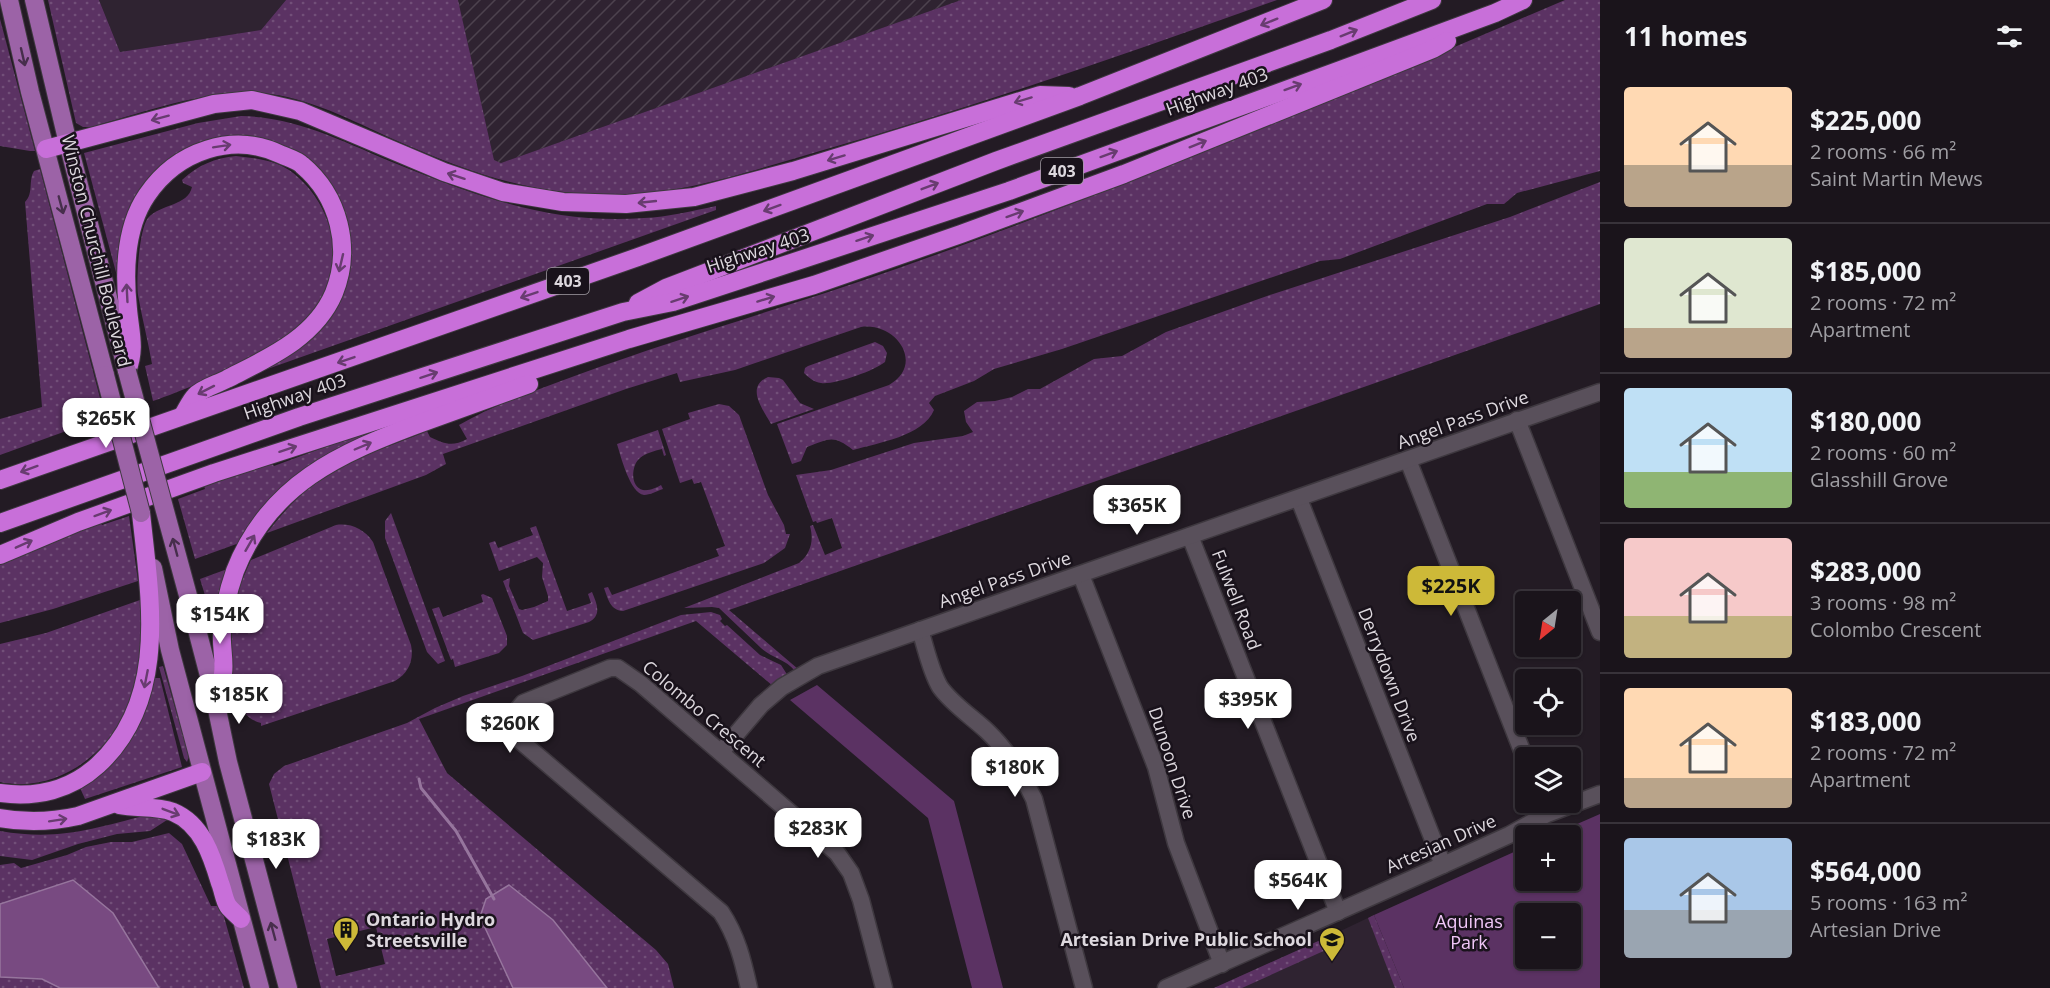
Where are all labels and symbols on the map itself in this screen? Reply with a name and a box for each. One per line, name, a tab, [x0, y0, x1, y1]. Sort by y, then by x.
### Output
one-way arrow	[1260, 17, 1278, 28]
one-way arrow	[1340, 27, 1358, 38]
one-way arrow	[17, 47, 29, 66]
street label: Highway 403	[1162, 61, 1271, 121]
one-way arrow	[1283, 81, 1301, 92]
one-way arrow	[1014, 95, 1033, 106]
one-way arrow	[151, 113, 170, 124]
street label: Winston Churchill Boulevard	[57, 132, 137, 369]
one-way arrow	[1188, 138, 1206, 149]
one-way arrow	[212, 140, 232, 151]
one-way arrow	[1099, 148, 1118, 159]
one-way arrow	[827, 153, 846, 164]
road number: 403	[1041, 158, 1083, 184]
one-way arrow	[447, 170, 466, 181]
one-way arrow	[920, 180, 938, 191]
one-way arrow	[56, 195, 67, 214]
one-way arrow	[638, 197, 657, 208]
one-way arrow	[763, 203, 782, 214]
one-way arrow	[1006, 207, 1024, 218]
street label: Highway 403	[703, 222, 812, 278]
one-way arrow	[855, 232, 874, 243]
one-way arrow	[335, 253, 346, 273]
road number: 403	[547, 268, 589, 294]
one-way arrow	[121, 284, 132, 303]
one-way arrow	[521, 290, 539, 301]
one-way arrow	[670, 293, 689, 304]
one-way arrow	[756, 293, 775, 304]
one-way arrow	[337, 355, 355, 366]
street label: Highway 403	[240, 367, 349, 425]
one-way arrow	[419, 368, 437, 379]
one-way arrow	[197, 384, 215, 396]
street label: Angel Pass Drive	[1394, 384, 1532, 454]
pin: $265K	[64, 398, 148, 449]
one-way arrow	[353, 440, 372, 451]
one-way arrow	[278, 443, 297, 454]
one-way arrow	[20, 465, 39, 476]
pin: $365K	[1095, 485, 1179, 536]
one-way arrow	[93, 506, 112, 517]
one-way arrow	[245, 534, 256, 552]
one-way arrow	[168, 537, 180, 556]
one-way arrow	[15, 538, 33, 549]
street label: Angel Pass Drive	[935, 545, 1074, 613]
street label: Fulwell Road	[1207, 546, 1267, 653]
pin: $225K	[1409, 566, 1493, 617]
north arrow	[1515, 591, 1581, 657]
pin: $154K	[178, 594, 262, 645]
street label: Derrydown Drive	[1353, 604, 1427, 745]
street label: Colombo Crescent	[638, 654, 771, 772]
one-way arrow	[140, 668, 151, 688]
pin: $185K	[197, 674, 281, 725]
pin: $395K	[1206, 679, 1290, 730]
pin: $260K	[468, 703, 552, 754]
street label: Dunoon Drive	[1144, 704, 1202, 822]
pin: $180K	[973, 747, 1057, 798]
one-way arrow	[161, 808, 180, 819]
pin: $283K	[776, 808, 860, 859]
street label: Artesian Drive	[1382, 808, 1499, 878]
one-way arrow	[48, 814, 67, 825]
pin: $183K	[234, 819, 318, 870]
pin: $564K	[1256, 860, 1340, 911]
place label: Ontario Hydro Streetsville	[366, 907, 495, 952]
park label: Aquinas Park	[1435, 909, 1503, 954]
building icon: Ontario Hydro Streetsville	[331, 915, 361, 953]
one-way arrow	[267, 922, 278, 941]
school or university icon: Artesian Drive Public School	[1317, 925, 1347, 963]
place label: Artesian Drive Public School	[1060, 927, 1312, 951]

